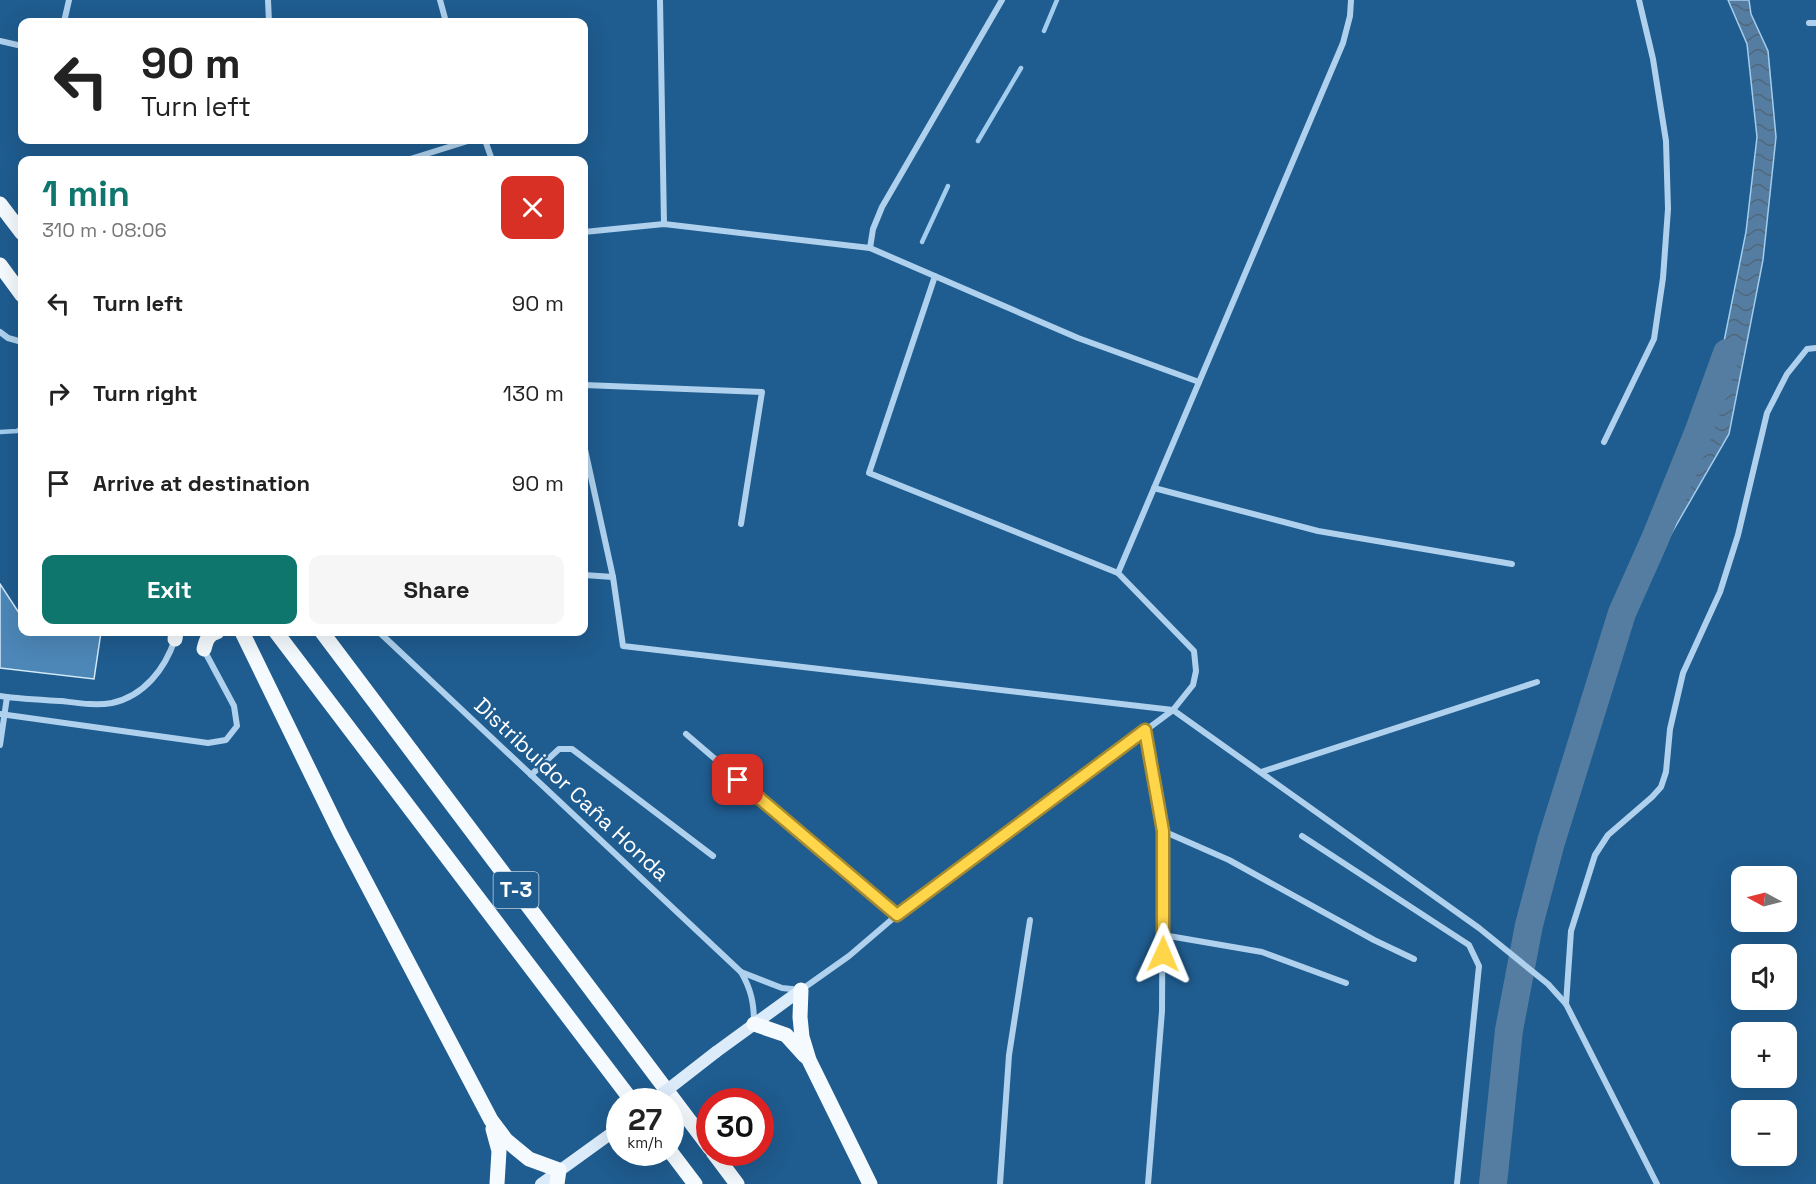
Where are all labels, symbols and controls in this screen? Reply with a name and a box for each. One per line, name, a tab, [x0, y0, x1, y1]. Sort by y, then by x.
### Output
text: 90 m	[141, 37, 241, 90]
icon: left	[42, 42, 120, 120]
text: Turn left	[141, 89, 251, 124]
text: 1 min	[42, 171, 130, 217]
button: close	[501, 176, 564, 239]
text: 310 m · 08:06	[42, 217, 167, 243]
icon: left	[42, 287, 75, 320]
text: Turn left	[93, 289, 183, 317]
text: 90 m	[512, 289, 564, 317]
icon: right	[42, 377, 75, 410]
text: Turn right	[93, 379, 198, 407]
text: 130 m	[503, 379, 564, 407]
icon: arrive	[42, 467, 75, 500]
text: Arrive at destination	[93, 469, 310, 497]
text: 90 m	[512, 469, 564, 497]
button: Exit	[42, 555, 297, 624]
button: Share	[309, 555, 564, 624]
street label: Distribuidor Caña Honda	[469, 691, 676, 887]
pin	[712, 754, 763, 805]
icon: arrive	[721, 763, 754, 796]
north arrow	[1731, 866, 1797, 932]
map controls	[1731, 866, 1797, 1166]
road number: T-3	[494, 872, 538, 908]
position arrow	[1131, 922, 1195, 986]
button: sound	[1731, 944, 1797, 1010]
button: +	[1731, 1022, 1797, 1088]
speed limit sign: 30	[696, 1088, 774, 1166]
text: 27	[628, 1100, 662, 1139]
button: −	[1731, 1100, 1797, 1166]
text: km/h	[627, 1133, 663, 1152]

